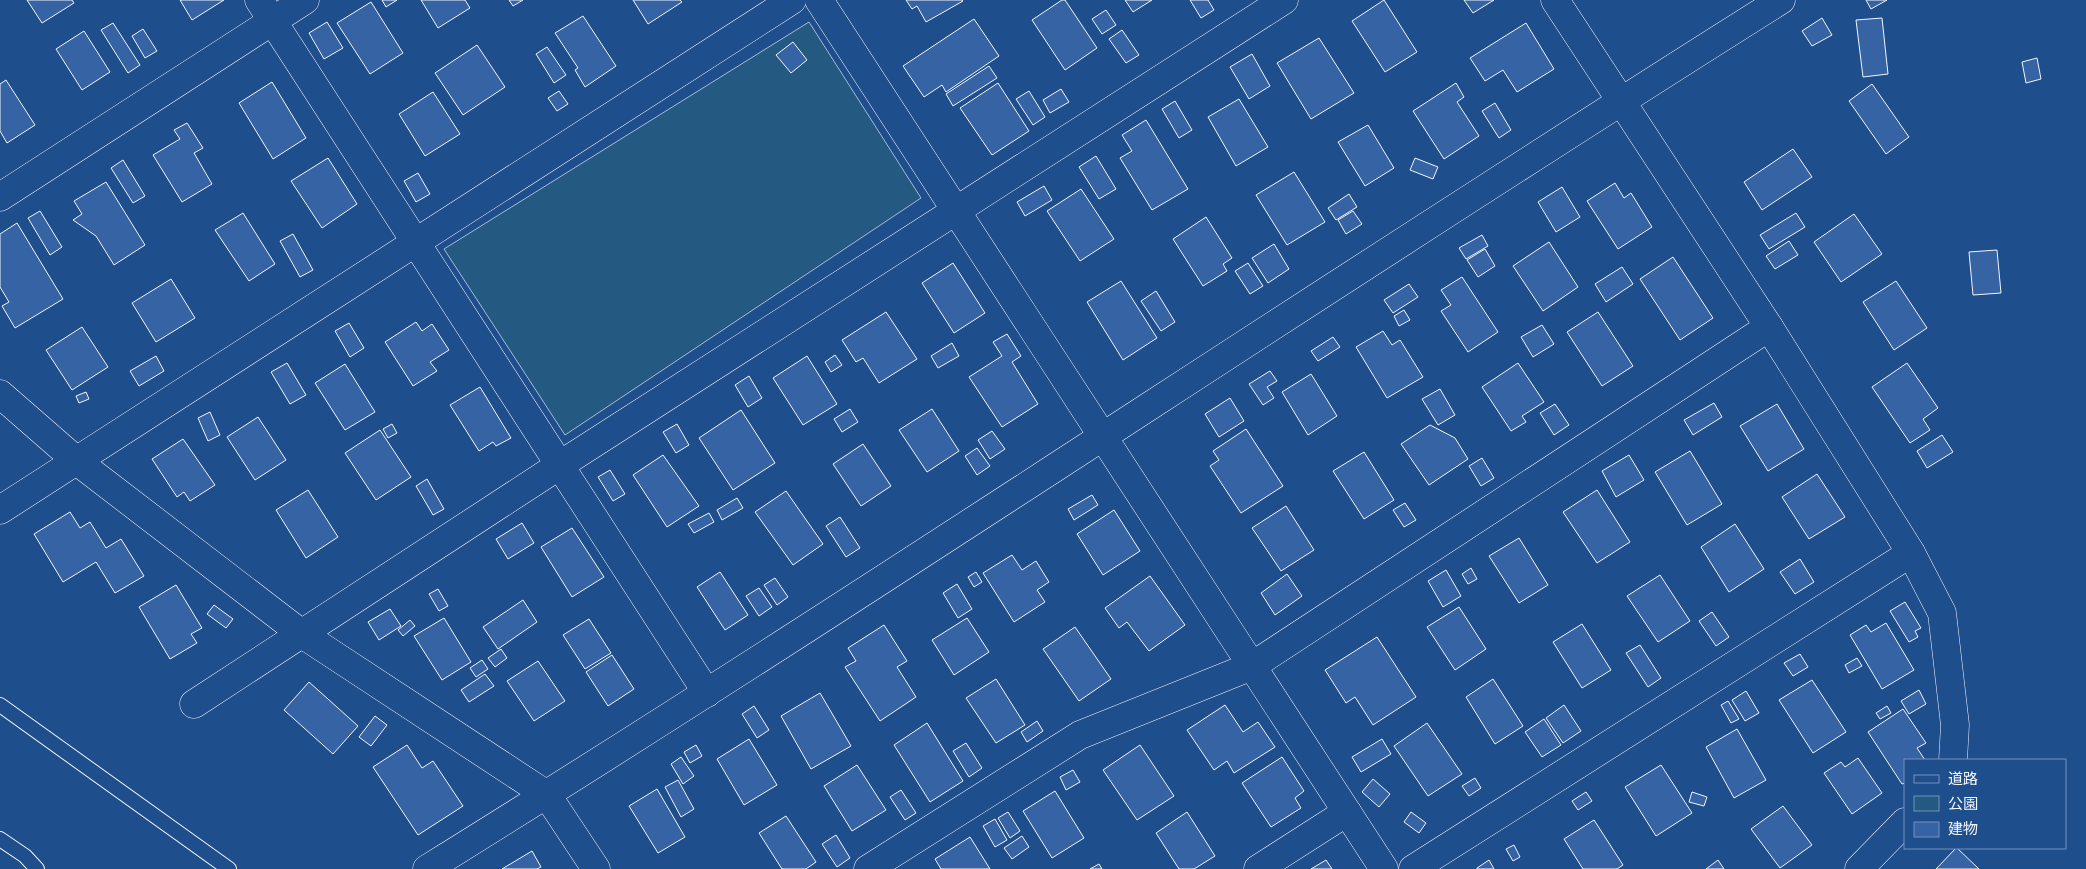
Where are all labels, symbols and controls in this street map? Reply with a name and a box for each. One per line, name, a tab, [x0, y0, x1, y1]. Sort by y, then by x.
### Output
legend	[1904, 759, 2066, 849]
text: 道路	[1948, 770, 1978, 788]
text: 公園	[1948, 795, 1978, 813]
text: 建物	[1948, 820, 1978, 838]

